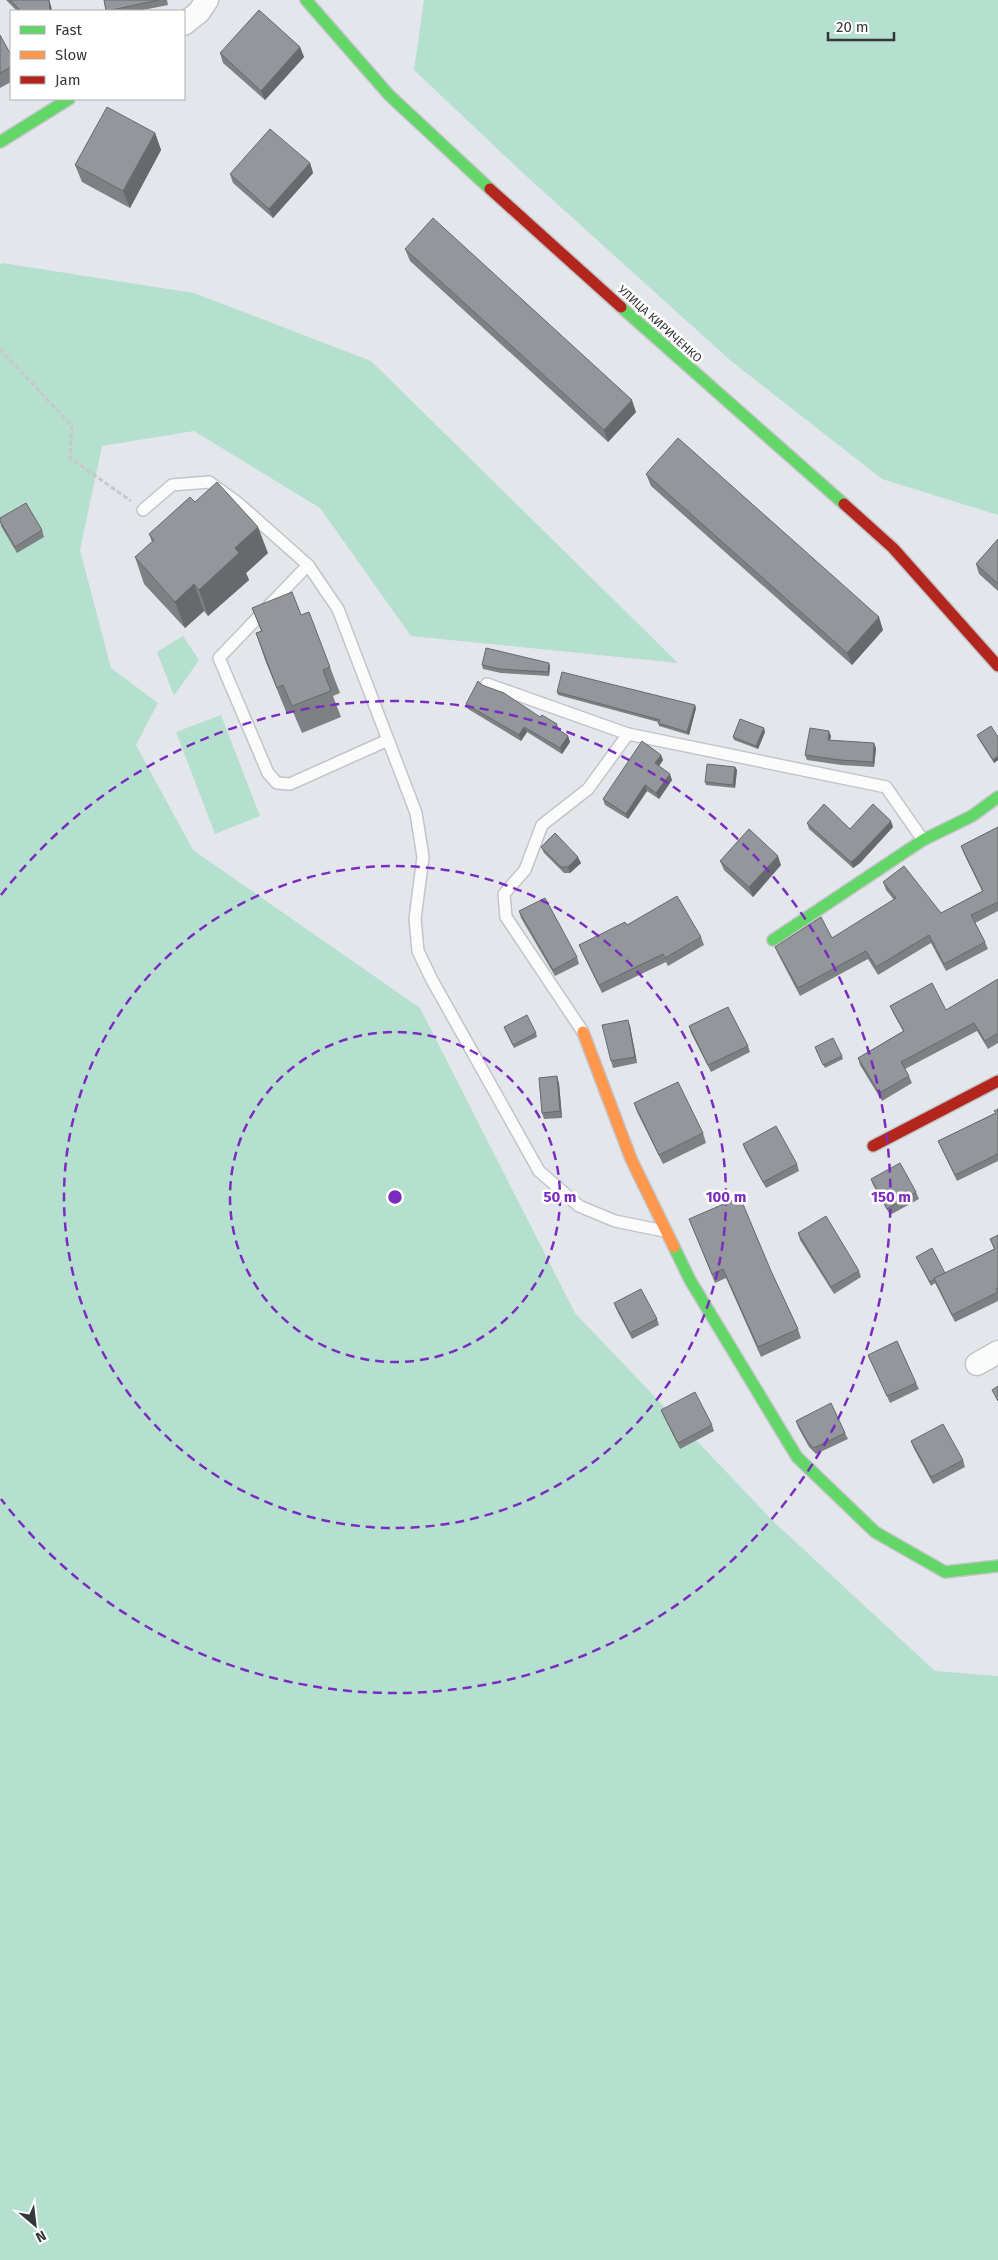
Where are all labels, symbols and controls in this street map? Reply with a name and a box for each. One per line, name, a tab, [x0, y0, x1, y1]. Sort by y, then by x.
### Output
legend	[10, 10, 185, 100]
scale bar	[828, 10, 894, 42]
text: 20 m	[836, 18, 869, 36]
text: Fast	[55, 21, 82, 39]
text: Slow	[55, 46, 87, 64]
text: Jam	[55, 71, 81, 89]
street label: УЛИЦА КИРИЧЕНКО	[615, 283, 705, 365]
centre of rings	[386, 1188, 404, 1206]
text: 50 m	[543, 1188, 577, 1206]
text: 100 m	[706, 1188, 746, 1206]
text: 150 m	[871, 1188, 911, 1206]
north arrow	[10, 2200, 60, 2250]
text: N	[33, 2226, 49, 2246]

